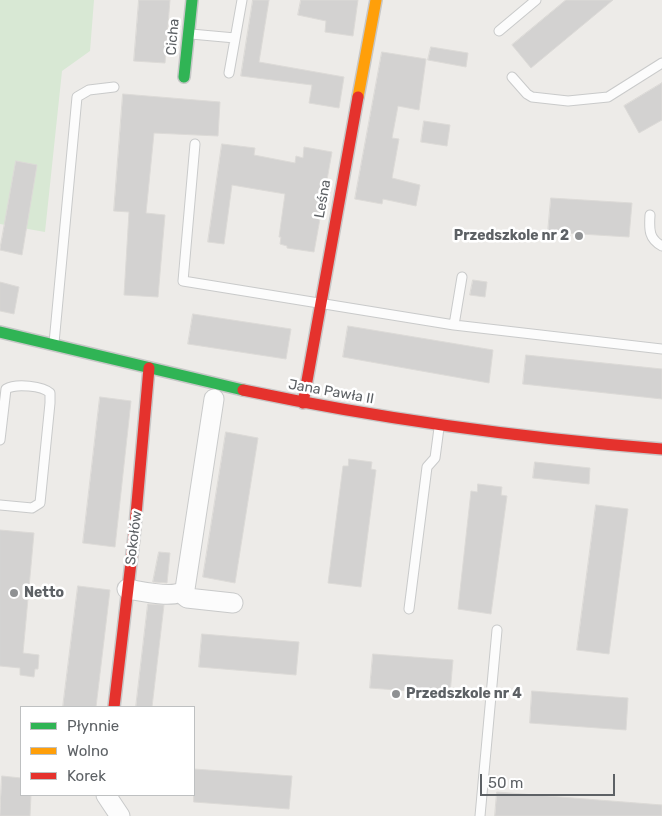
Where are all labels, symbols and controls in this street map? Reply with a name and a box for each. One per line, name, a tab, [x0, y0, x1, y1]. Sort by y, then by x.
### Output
street label: Cicha	[163, 18, 183, 56]
street label: Leśna	[311, 178, 335, 220]
place label: Przedszkole nr 2	[454, 228, 569, 244]
marker: Przedszkole nr 2	[573, 230, 585, 242]
street label: Jana Pawła II	[287, 376, 375, 408]
street label: Sokołów	[122, 510, 146, 566]
place label: Netto	[24, 585, 64, 601]
marker: Netto	[8, 587, 20, 599]
place label: Przedszkole nr 4	[406, 686, 522, 702]
marker: Przedszkole nr 4	[390, 688, 402, 700]
legend	[20, 706, 195, 796]
text: Płynnie	[67, 717, 119, 735]
text: Wolno	[67, 742, 109, 760]
scale bar	[482, 764, 617, 796]
text: Korek	[67, 767, 106, 785]
text: 50 m	[488, 774, 523, 792]

